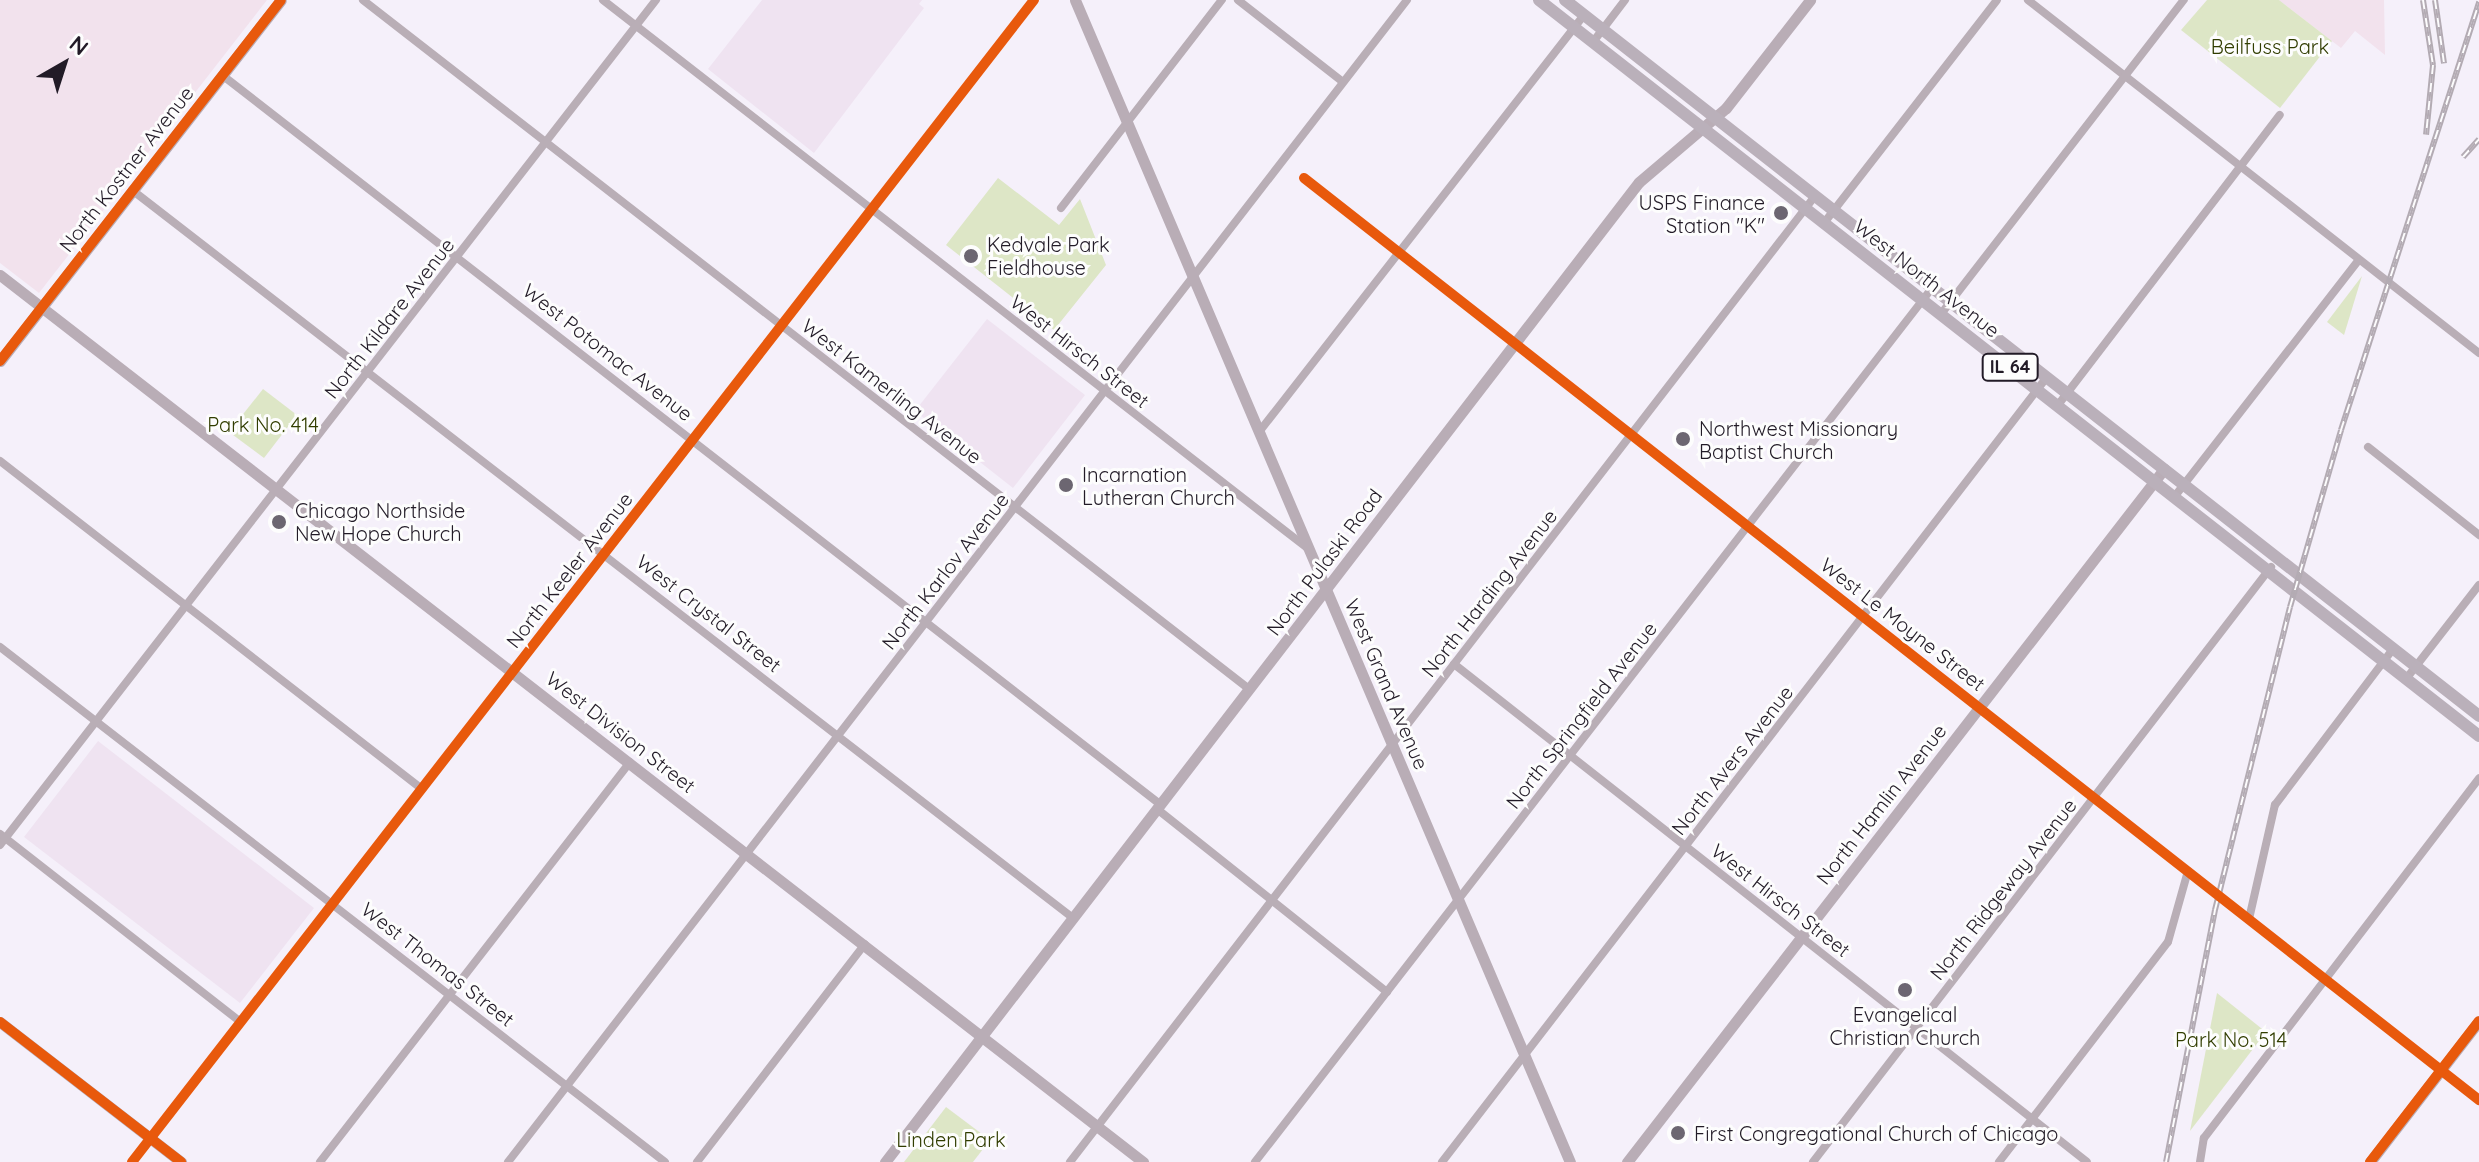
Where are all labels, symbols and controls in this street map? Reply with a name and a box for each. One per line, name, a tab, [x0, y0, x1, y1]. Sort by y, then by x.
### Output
north arrow	[24, 24, 104, 104]
text: N	[64, 29, 94, 61]
park label: Beilfuss Park	[2211, 34, 2329, 58]
street label: North Kostner Avenue	[54, 81, 198, 257]
place label: USPS Finance Station "K"	[1639, 190, 1765, 237]
marker: USPS Finance Station "K"	[1772, 204, 1790, 222]
street label: West North Avenue	[1849, 214, 2005, 342]
place label: Kedvale Park Fieldhouse	[987, 232, 1110, 279]
street label: North Kildare Avenue	[319, 233, 459, 403]
marker: Kedvale Park Fieldhouse	[962, 247, 980, 265]
street label: West Potomac Avenue	[518, 278, 698, 426]
street label: West Hirsch Street	[1006, 289, 1154, 413]
street label: West Kamerling Avenue	[797, 313, 987, 469]
road number: IL 64	[1980, 353, 2040, 381]
park label: Park No. 414	[207, 412, 319, 436]
place label: Northwest Missionary Baptist Church	[1699, 416, 1898, 463]
marker: Northwest Missionary Baptist Church	[1674, 430, 1692, 448]
place label: Incarnation Lutheran Church	[1082, 462, 1235, 509]
marker: Incarnation Lutheran Church	[1057, 476, 1075, 494]
street label: North Pulaski Road	[1261, 484, 1387, 640]
street label: North Keeler Avenue	[501, 487, 637, 653]
street label: North Karlov Avenue	[876, 488, 1014, 654]
place label: Chicago Northside New Hope Church	[295, 498, 465, 545]
street label: North Harding Avenue	[1416, 504, 1562, 682]
marker: Chicago Northside New Hope Church	[270, 513, 288, 531]
street label: West Crystal Street	[632, 549, 786, 677]
street label: West Le Moyne Street	[1816, 552, 1990, 696]
street label: West Grand Avenue	[1340, 595, 1434, 773]
street label: North Springfield Avenue	[1501, 617, 1661, 813]
street label: West Division Street	[542, 666, 700, 798]
street label: North Avers Avenue	[1666, 680, 1798, 840]
street label: North Hamlin Avenue	[1811, 719, 1951, 889]
street label: North Ridgeway Avenue	[1925, 794, 2081, 984]
street label: West Hirsch Street	[1707, 838, 1855, 962]
street label: West Thomas Street	[357, 897, 519, 1031]
marker: Evangelical Christian Church	[1896, 981, 1914, 999]
place label: Evangelical Christian Church	[1830, 1002, 1980, 1049]
park label: Park No. 514	[2175, 1027, 2287, 1051]
place label: First Congregational Church of Chicago	[1694, 1121, 2058, 1145]
marker: First Congregational Church of Chicago	[1669, 1124, 1687, 1142]
park label: Linden Park	[896, 1127, 1006, 1151]

